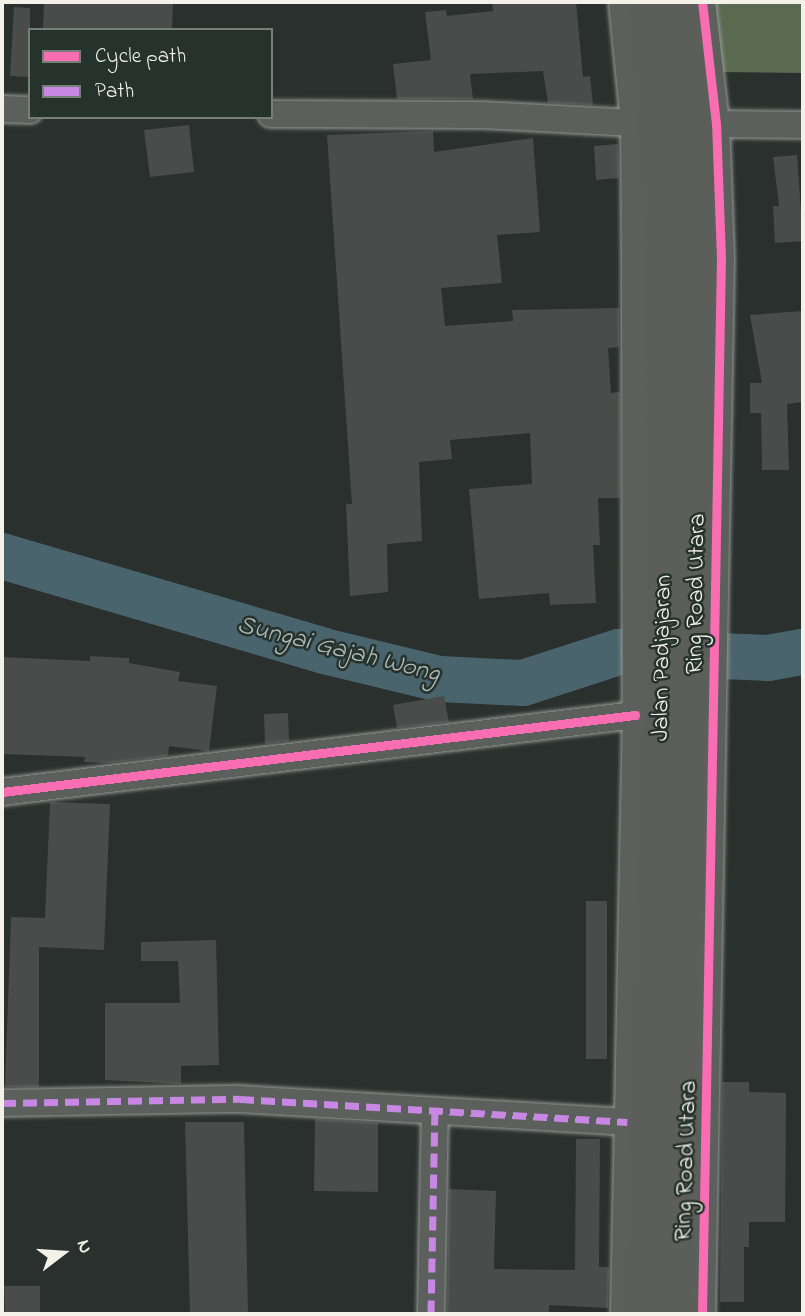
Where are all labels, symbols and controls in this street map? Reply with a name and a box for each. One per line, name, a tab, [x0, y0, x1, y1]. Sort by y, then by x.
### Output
legend	[28, 28, 273, 119]
text: Cycle path	[95, 42, 186, 72]
text: Path	[95, 77, 134, 107]
street label: Ring Road Utara	[681, 513, 713, 675]
street label: Jalan Padjajaran	[647, 575, 679, 741]
water label: Sungai Gajah Wong	[233, 611, 443, 691]
street label: Ring Road Utara	[670, 1080, 704, 1242]
north arrow	[28, 1218, 98, 1288]
text: N	[69, 1237, 98, 1257]

